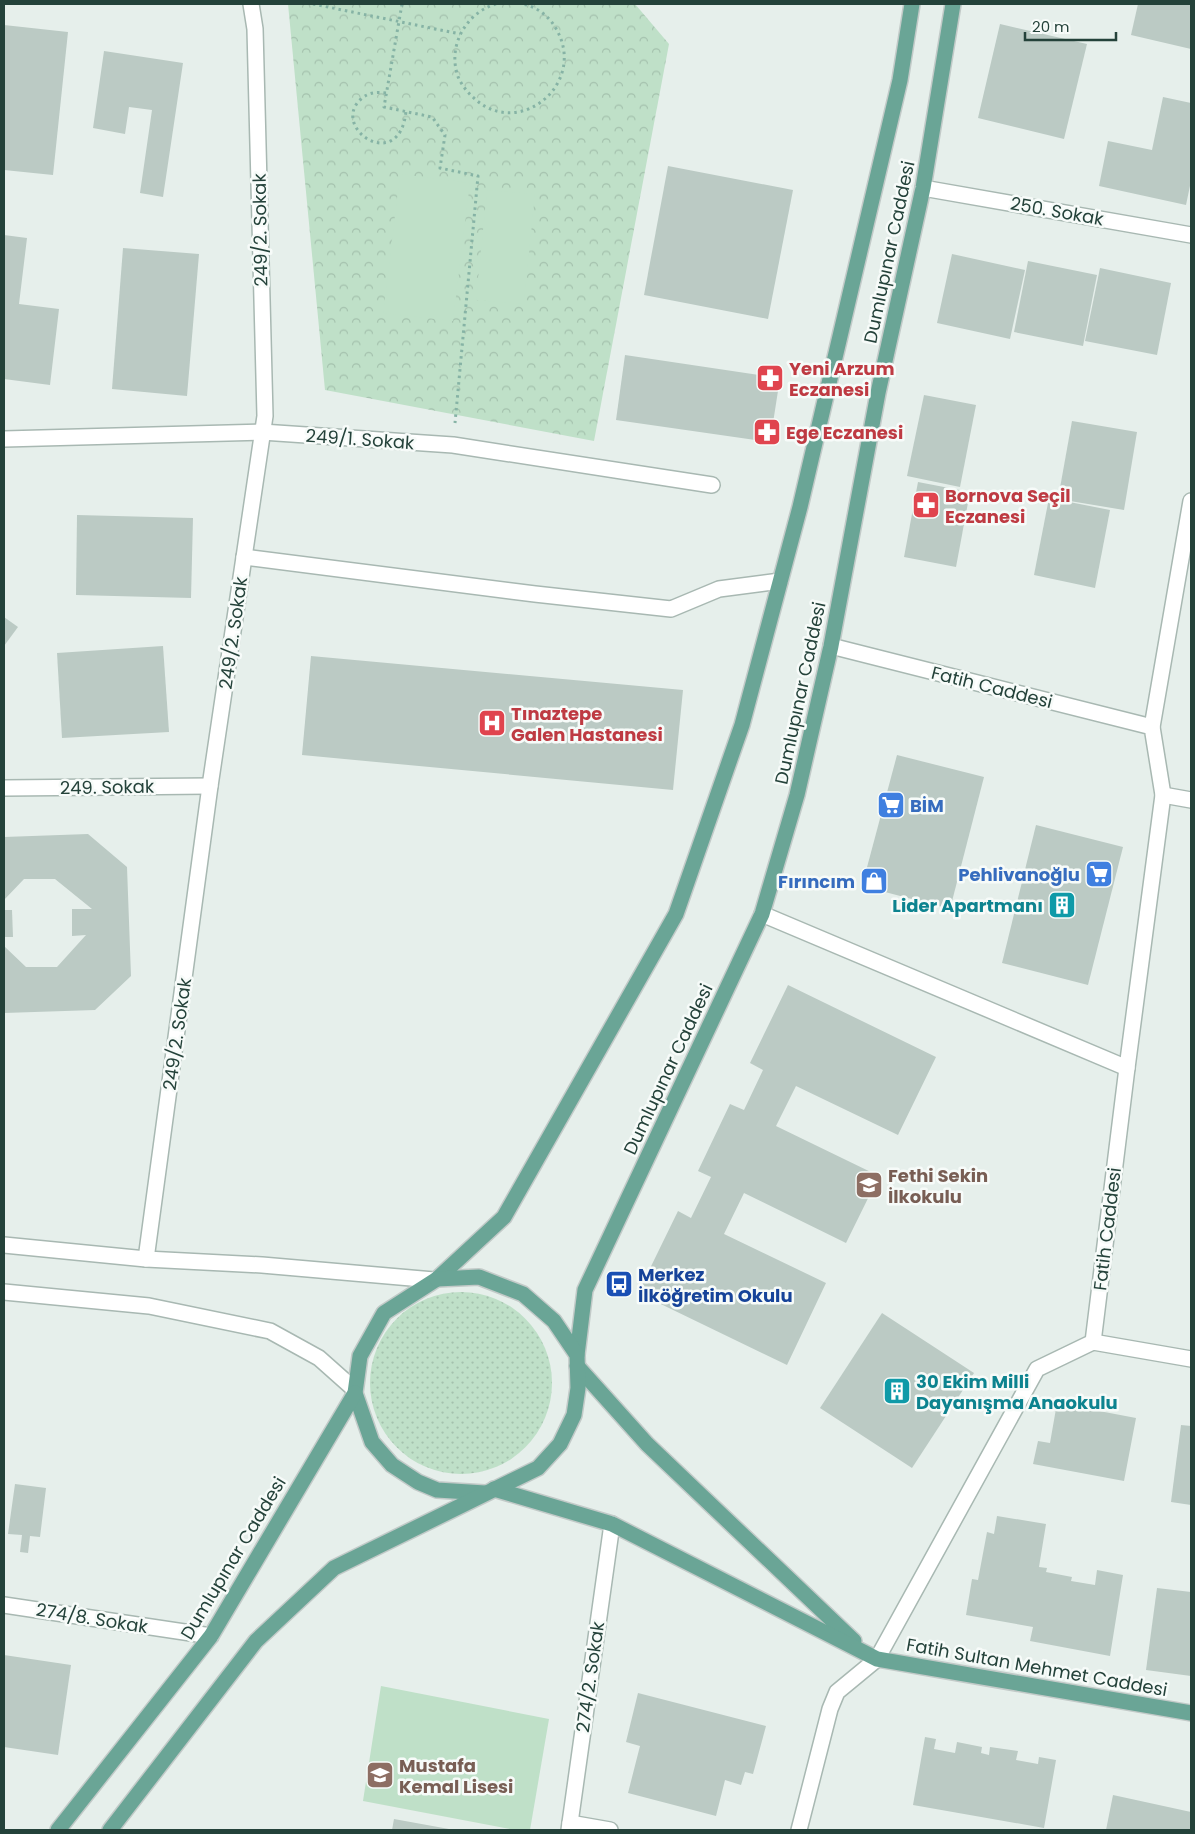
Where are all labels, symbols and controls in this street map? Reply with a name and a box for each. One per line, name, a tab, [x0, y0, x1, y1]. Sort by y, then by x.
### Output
scale bar	[1025, 10, 1116, 42]
text: 20 m	[1032, 16, 1070, 37]
street label: Dumlupınar Caddesi	[857, 158, 921, 346]
street label: 249/2. Sokak	[247, 172, 273, 287]
street label: 250. Sokak	[1008, 190, 1106, 232]
place label: Yeni Arzum Eczanesi	[789, 356, 895, 402]
pharmacy icon: Yeni Arzum Eczanesi	[755, 363, 785, 393]
pharmacy icon: Ege Eczanesi	[752, 417, 782, 447]
place label: Ege Eczanesi	[786, 420, 903, 445]
street label: 249/1. Sokak	[305, 423, 416, 455]
place label: Bornova Seçil Eczanesi	[945, 483, 1071, 529]
pharmacy icon: Bornova Seçil Eczanesi	[911, 490, 941, 520]
street label: 249/2. Sokak	[213, 574, 253, 691]
street label: Dumlupınar Caddesi	[768, 599, 832, 787]
street label: Fatih Caddesi	[929, 660, 1055, 714]
place label: Tınaztepe Galen Hastanesi	[511, 701, 663, 747]
hospital icon: Tınaztepe Galen Hastanesi	[477, 708, 507, 738]
street label: 249. Sokak	[60, 774, 155, 800]
supermarket icon: BİM	[876, 790, 906, 820]
place label: BİM	[910, 793, 944, 818]
supermarket icon: Pehlivanoğlu	[1084, 859, 1114, 889]
place label: Pehlivanoğlu	[958, 862, 1080, 887]
shop icon: Fırıncım	[859, 866, 889, 896]
place label: Fırıncım	[778, 869, 855, 894]
building icon: Lider Apartmanı	[1047, 890, 1077, 920]
place label: Lider Apartmanı	[892, 893, 1043, 918]
street label: 249/2. Sokak	[157, 975, 197, 1092]
street label: Dumlupınar Caddesi	[617, 979, 719, 1159]
place label: Fethi Sekin İlkokulu	[888, 1163, 988, 1209]
street label: Fatih Caddesi	[1087, 1166, 1127, 1292]
school or university icon: Fethi Sekin İlkokulu	[854, 1170, 884, 1200]
place label: Merkez İlköğretim Okulu	[638, 1262, 793, 1308]
bus stop icon: Merkez İlköğretim Okulu	[604, 1269, 634, 1299]
place label: 30 Ekim Milli Dayanışma Anaokulu	[916, 1369, 1118, 1415]
building icon: 30 Ekim Milli Dayanışma Anaokulu	[882, 1376, 912, 1406]
street label: Dumlupınar Caddesi	[174, 1472, 292, 1644]
street label: 274/8. Sokak	[34, 1597, 150, 1639]
street label: 274/2. Sokak	[570, 1619, 610, 1734]
street label: Fatih Sultan Mehmet Caddesi	[904, 1632, 1170, 1702]
place label: Mustafa Kemal Lisesi	[399, 1753, 513, 1799]
school or university icon: Mustafa Kemal Lisesi	[365, 1760, 395, 1790]

